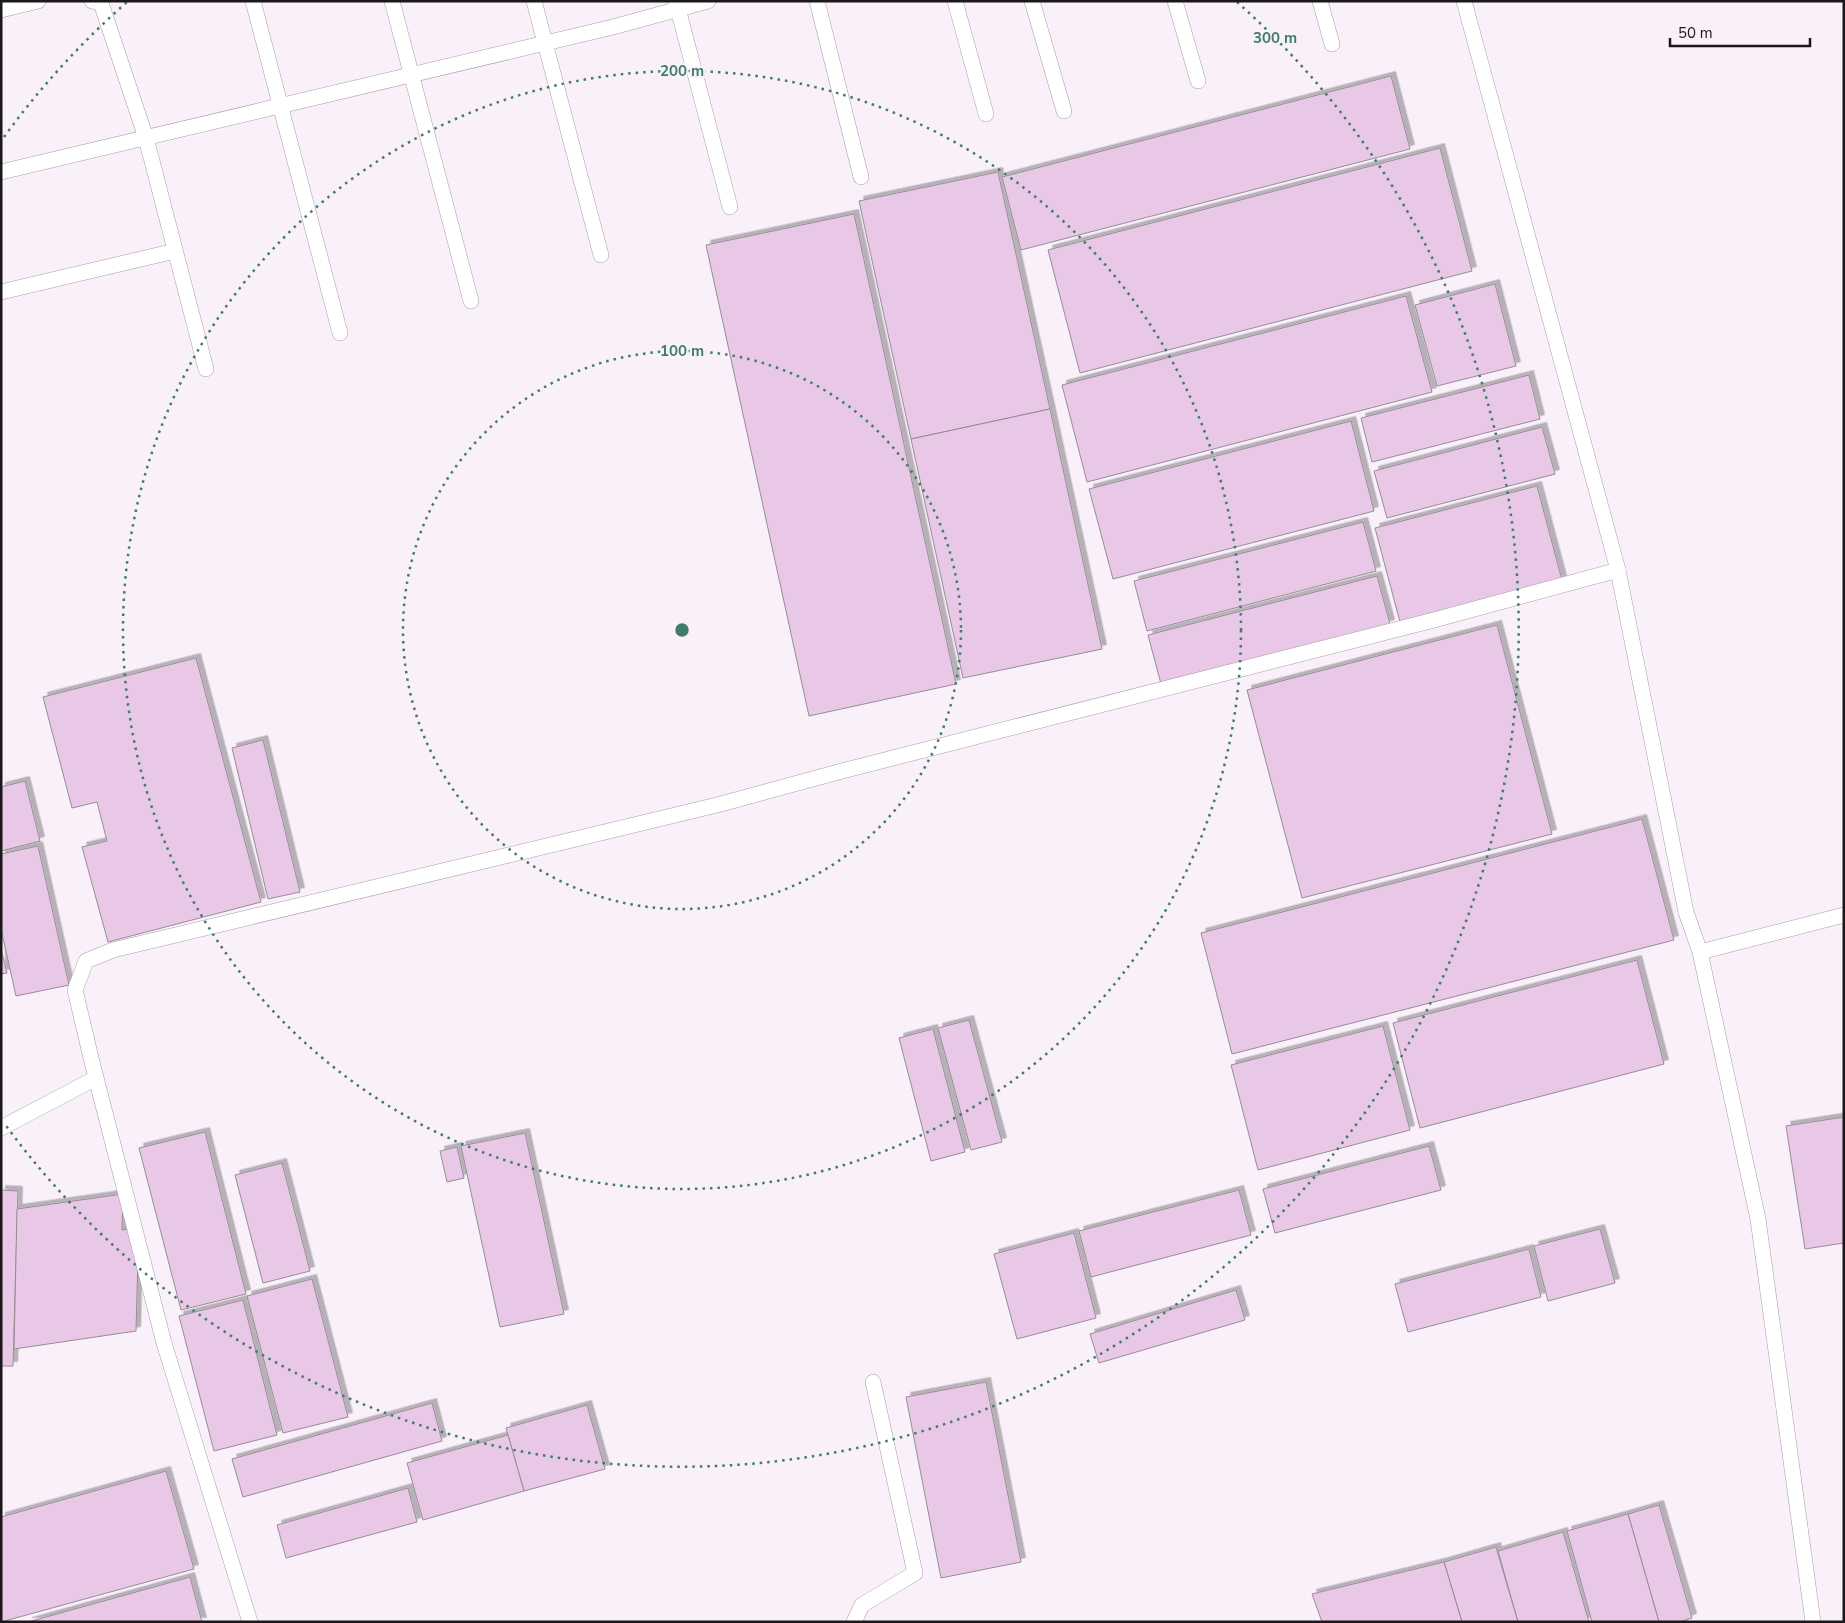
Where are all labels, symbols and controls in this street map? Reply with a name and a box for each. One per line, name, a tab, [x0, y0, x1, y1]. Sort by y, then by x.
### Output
scale bar	[1670, 15, 1810, 47]
text: 50 m	[1678, 23, 1713, 43]
text: 300 m	[1253, 28, 1297, 48]
text: 200 m	[660, 61, 704, 81]
text: 100 m	[660, 341, 704, 361]
centre of rings	[673, 621, 691, 639]

